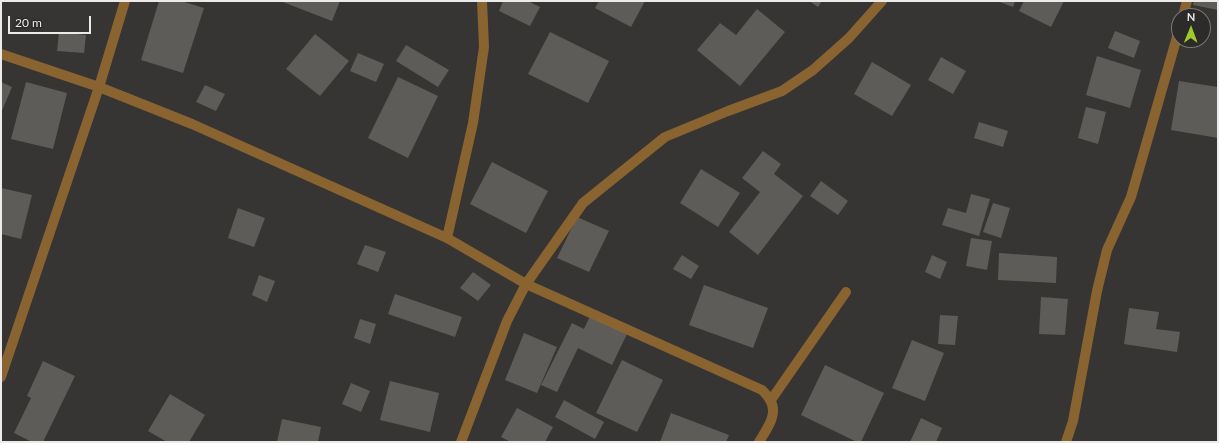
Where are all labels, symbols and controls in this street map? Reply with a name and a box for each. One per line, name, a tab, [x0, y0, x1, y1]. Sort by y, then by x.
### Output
scale bar	[10, 8, 93, 34]
north arrow	[1171, 8, 1211, 48]
text: N	[1187, 10, 1196, 23]
text: 20 m	[15, 15, 42, 30]

